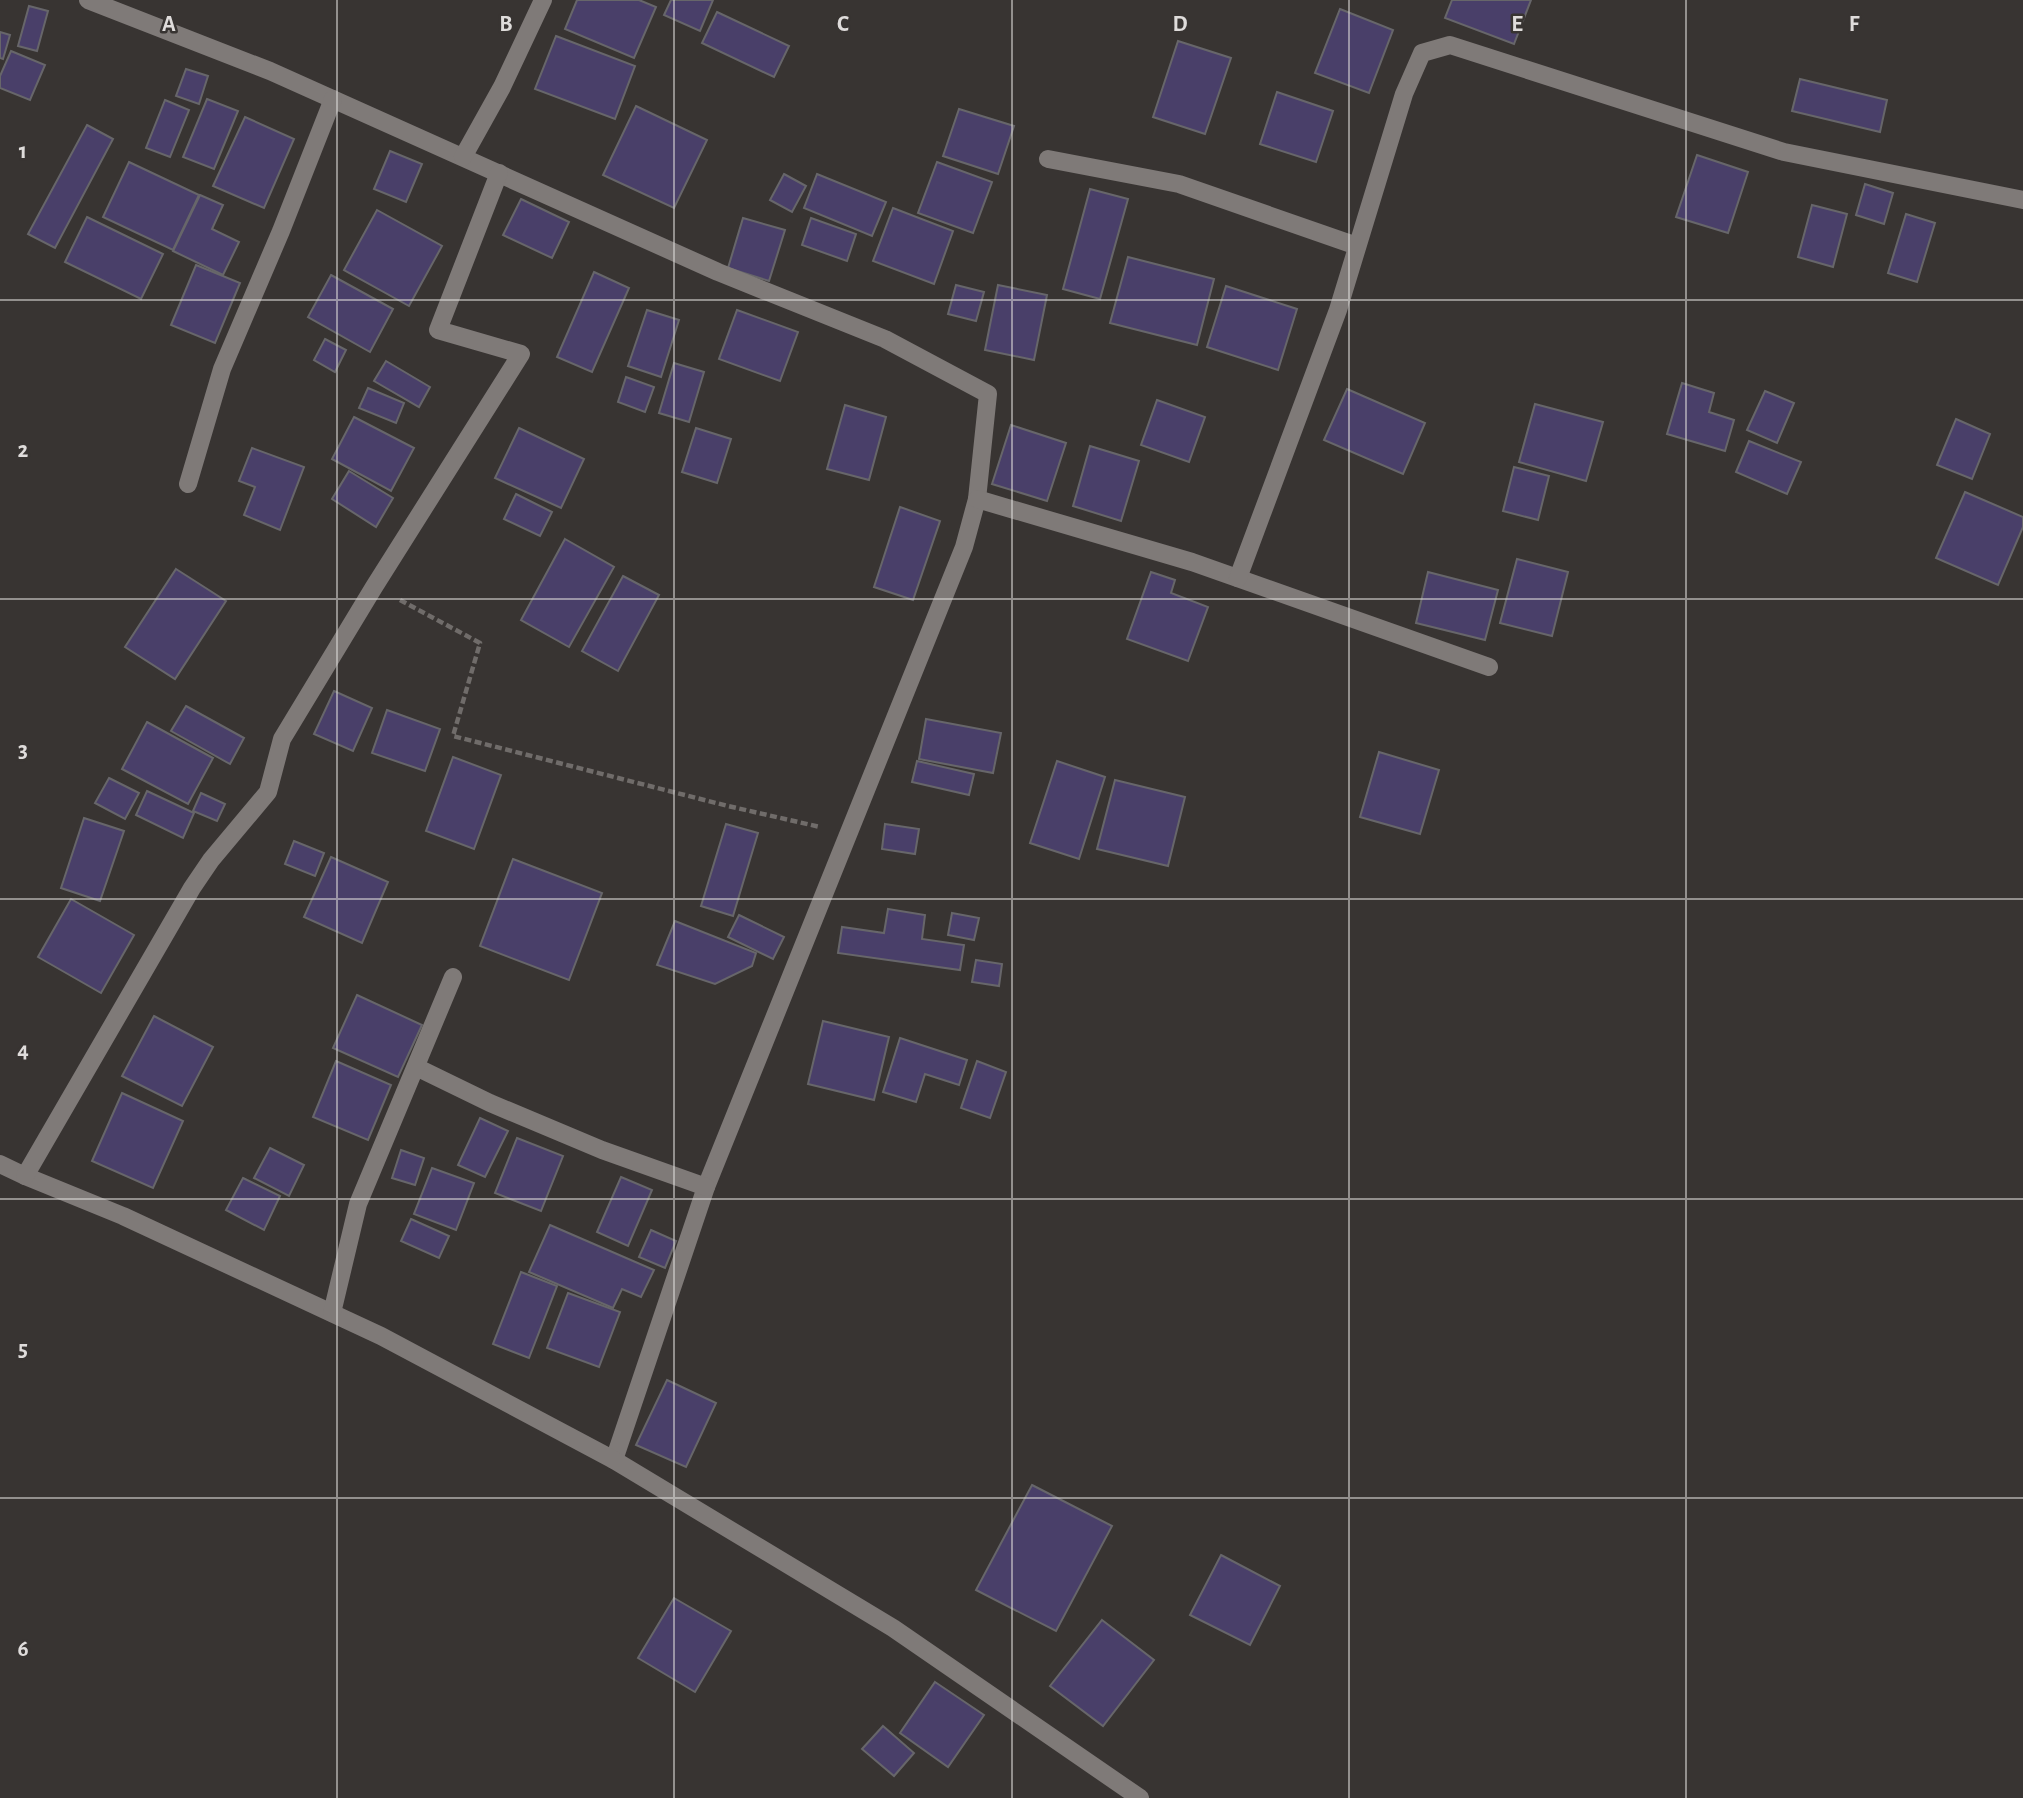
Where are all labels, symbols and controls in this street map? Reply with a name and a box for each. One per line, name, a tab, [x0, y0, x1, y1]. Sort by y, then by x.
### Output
text: A	[162, 13, 176, 36]
text: B	[499, 13, 513, 36]
text: C	[837, 13, 849, 36]
text: D	[1172, 13, 1188, 36]
text: E	[1511, 13, 1523, 36]
text: F	[1849, 13, 1860, 36]
text: 1	[19, 140, 27, 163]
text: 2	[18, 439, 29, 462]
text: 3	[18, 739, 28, 762]
text: 4	[17, 1039, 29, 1062]
text: 5	[18, 1338, 28, 1361]
text: 6	[17, 1638, 29, 1661]

